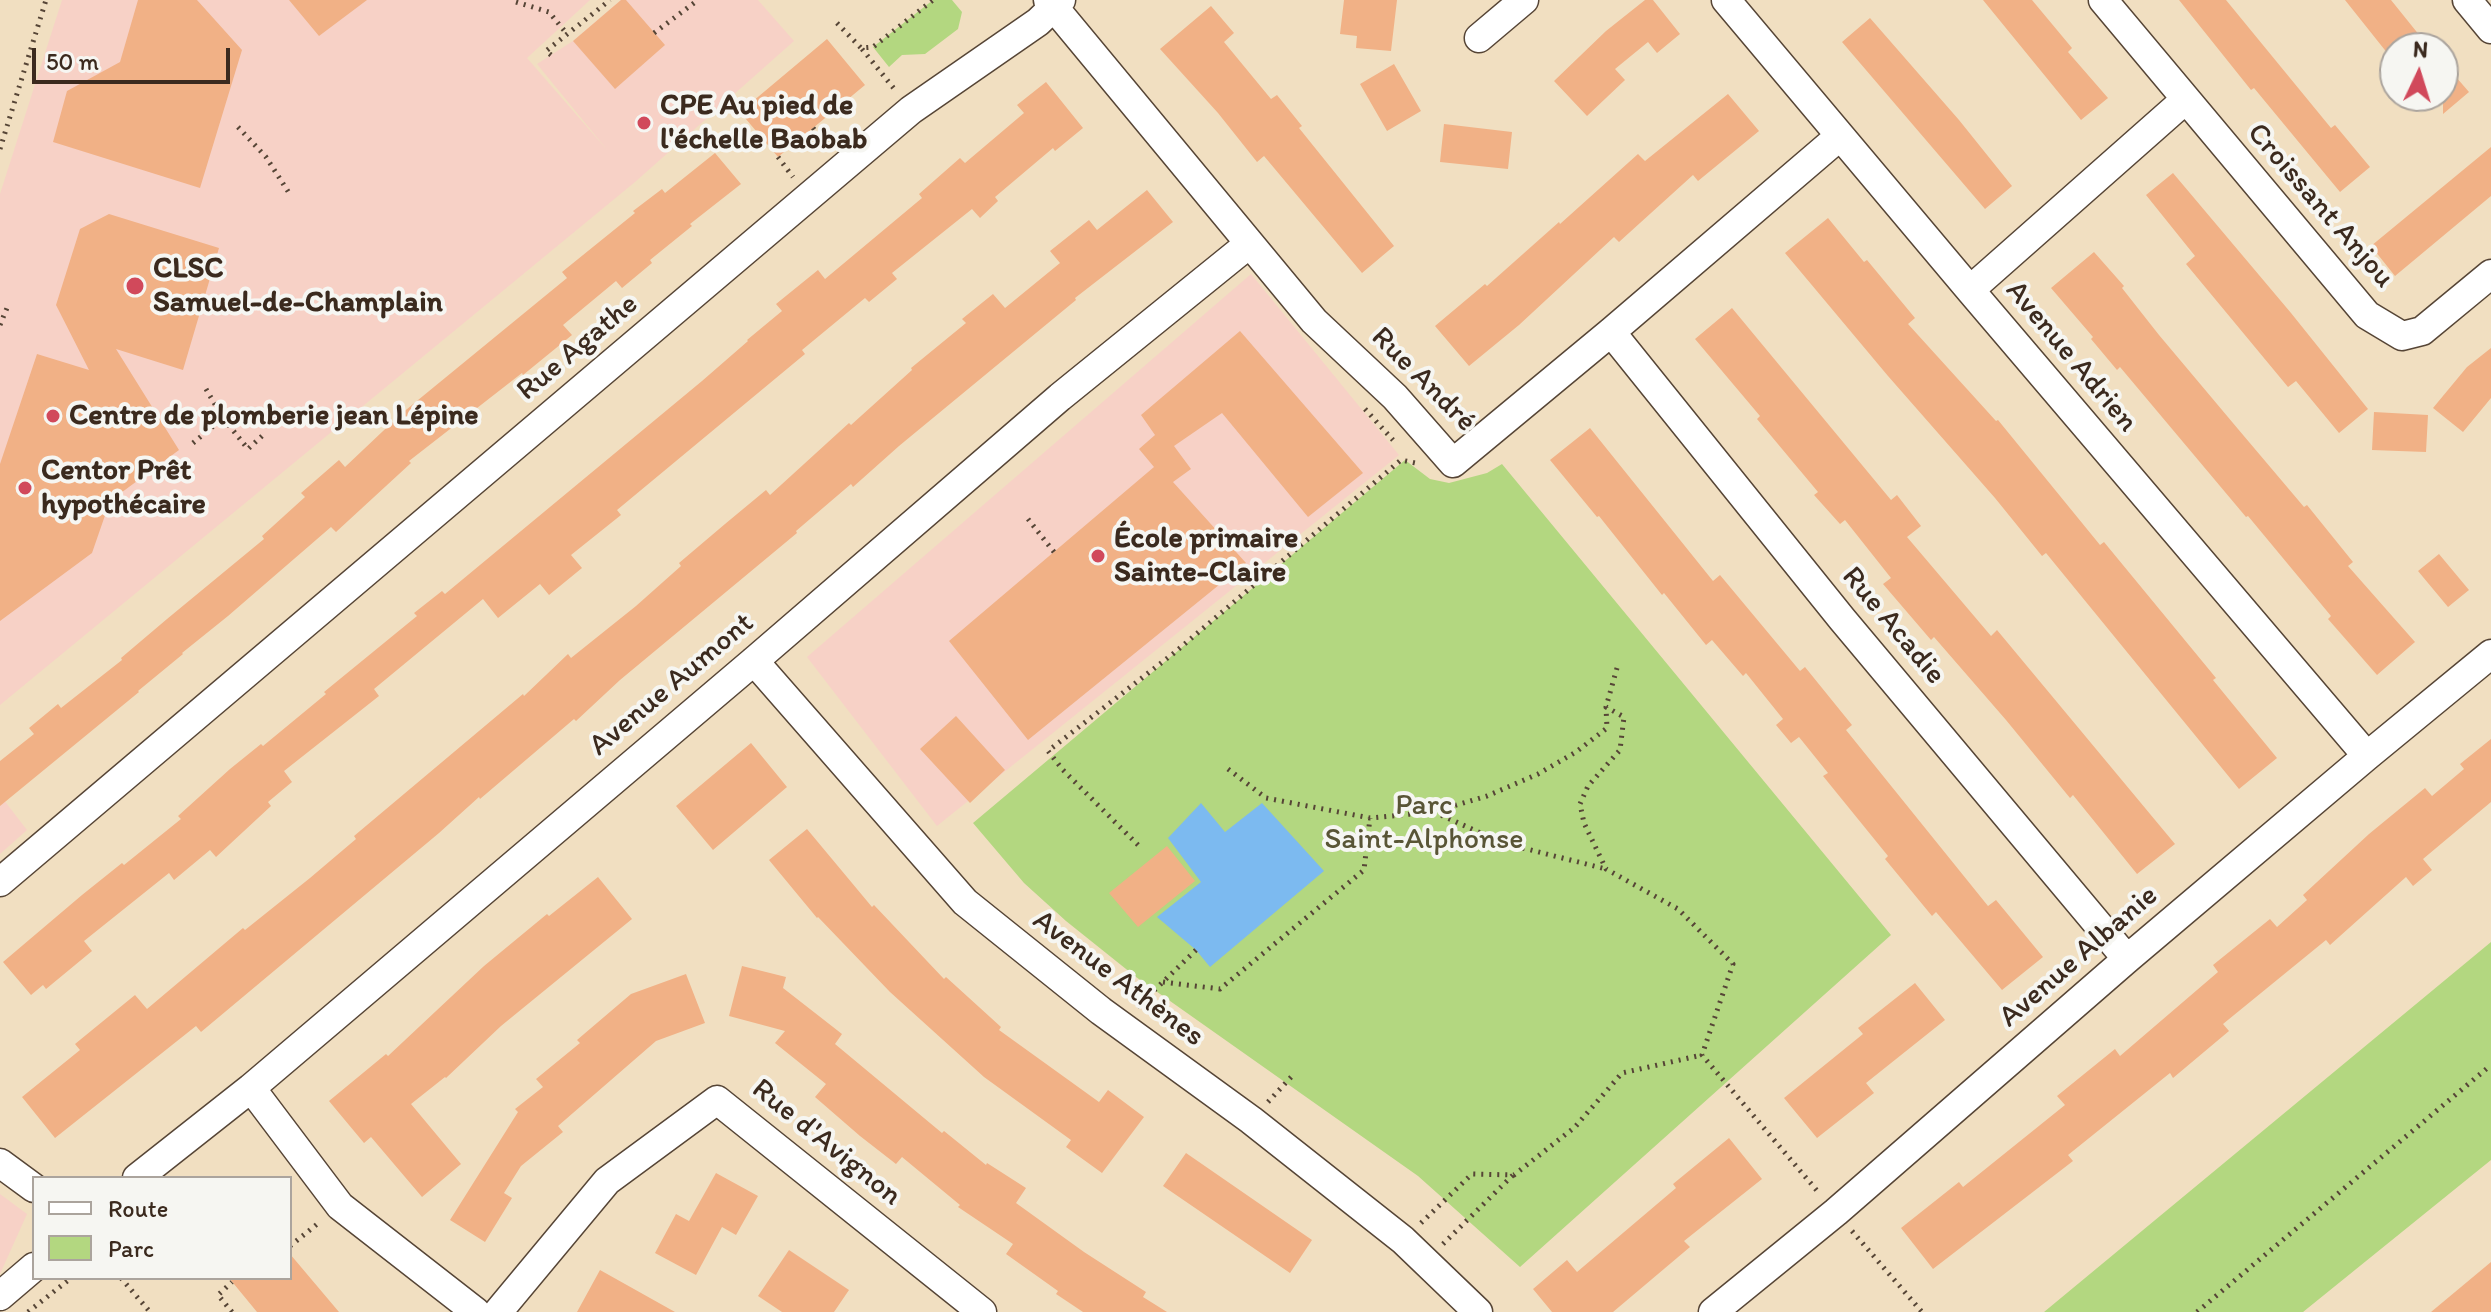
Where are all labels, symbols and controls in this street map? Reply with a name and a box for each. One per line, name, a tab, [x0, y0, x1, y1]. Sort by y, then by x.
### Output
scale bar	[36, 32, 234, 82]
north arrow	[2379, 32, 2459, 112]
text: N	[2412, 36, 2429, 64]
text: 50 m	[46, 47, 99, 76]
place label: CPE Au pied de l'échelle Baobab	[660, 88, 867, 158]
marker: CPE Au pied de l'échelle Baobab	[635, 114, 653, 132]
street label: Croissant Anjou	[2239, 116, 2401, 296]
place label: CLSC Samuel-de-Champlain	[153, 251, 443, 322]
street label: Avenue Adrien	[1997, 274, 2145, 440]
marker: CLSC Samuel-de-Champlain	[124, 275, 146, 297]
street label: Rue Agathe	[510, 287, 646, 409]
street label: Rue André	[1363, 320, 1483, 440]
place label: Centre de plomberie jean Lépine	[69, 398, 478, 434]
marker: Centre de plomberie jean Lépine	[44, 407, 62, 425]
place label: Centor Prêt hypothécaire	[41, 453, 206, 524]
marker: Centor Prêt hypothécaire	[16, 479, 34, 497]
place label: École primaire Sainte-Claire	[1114, 521, 1298, 592]
marker: École primaire Sainte-Claire	[1089, 547, 1107, 565]
street label: Rue Acadie	[1833, 560, 1953, 692]
street label: Avenue Aumont	[582, 606, 762, 764]
park label: Parc Saint-Alphonse	[1324, 788, 1524, 858]
street label: Avenue Albanie	[1992, 878, 2166, 1036]
street label: Avenue Athènes	[1025, 903, 1211, 1055]
street label: Rue d'Avignon	[744, 1072, 908, 1214]
legend	[32, 1176, 292, 1280]
text: Route	[108, 1194, 168, 1223]
text: Parc	[108, 1234, 154, 1263]

